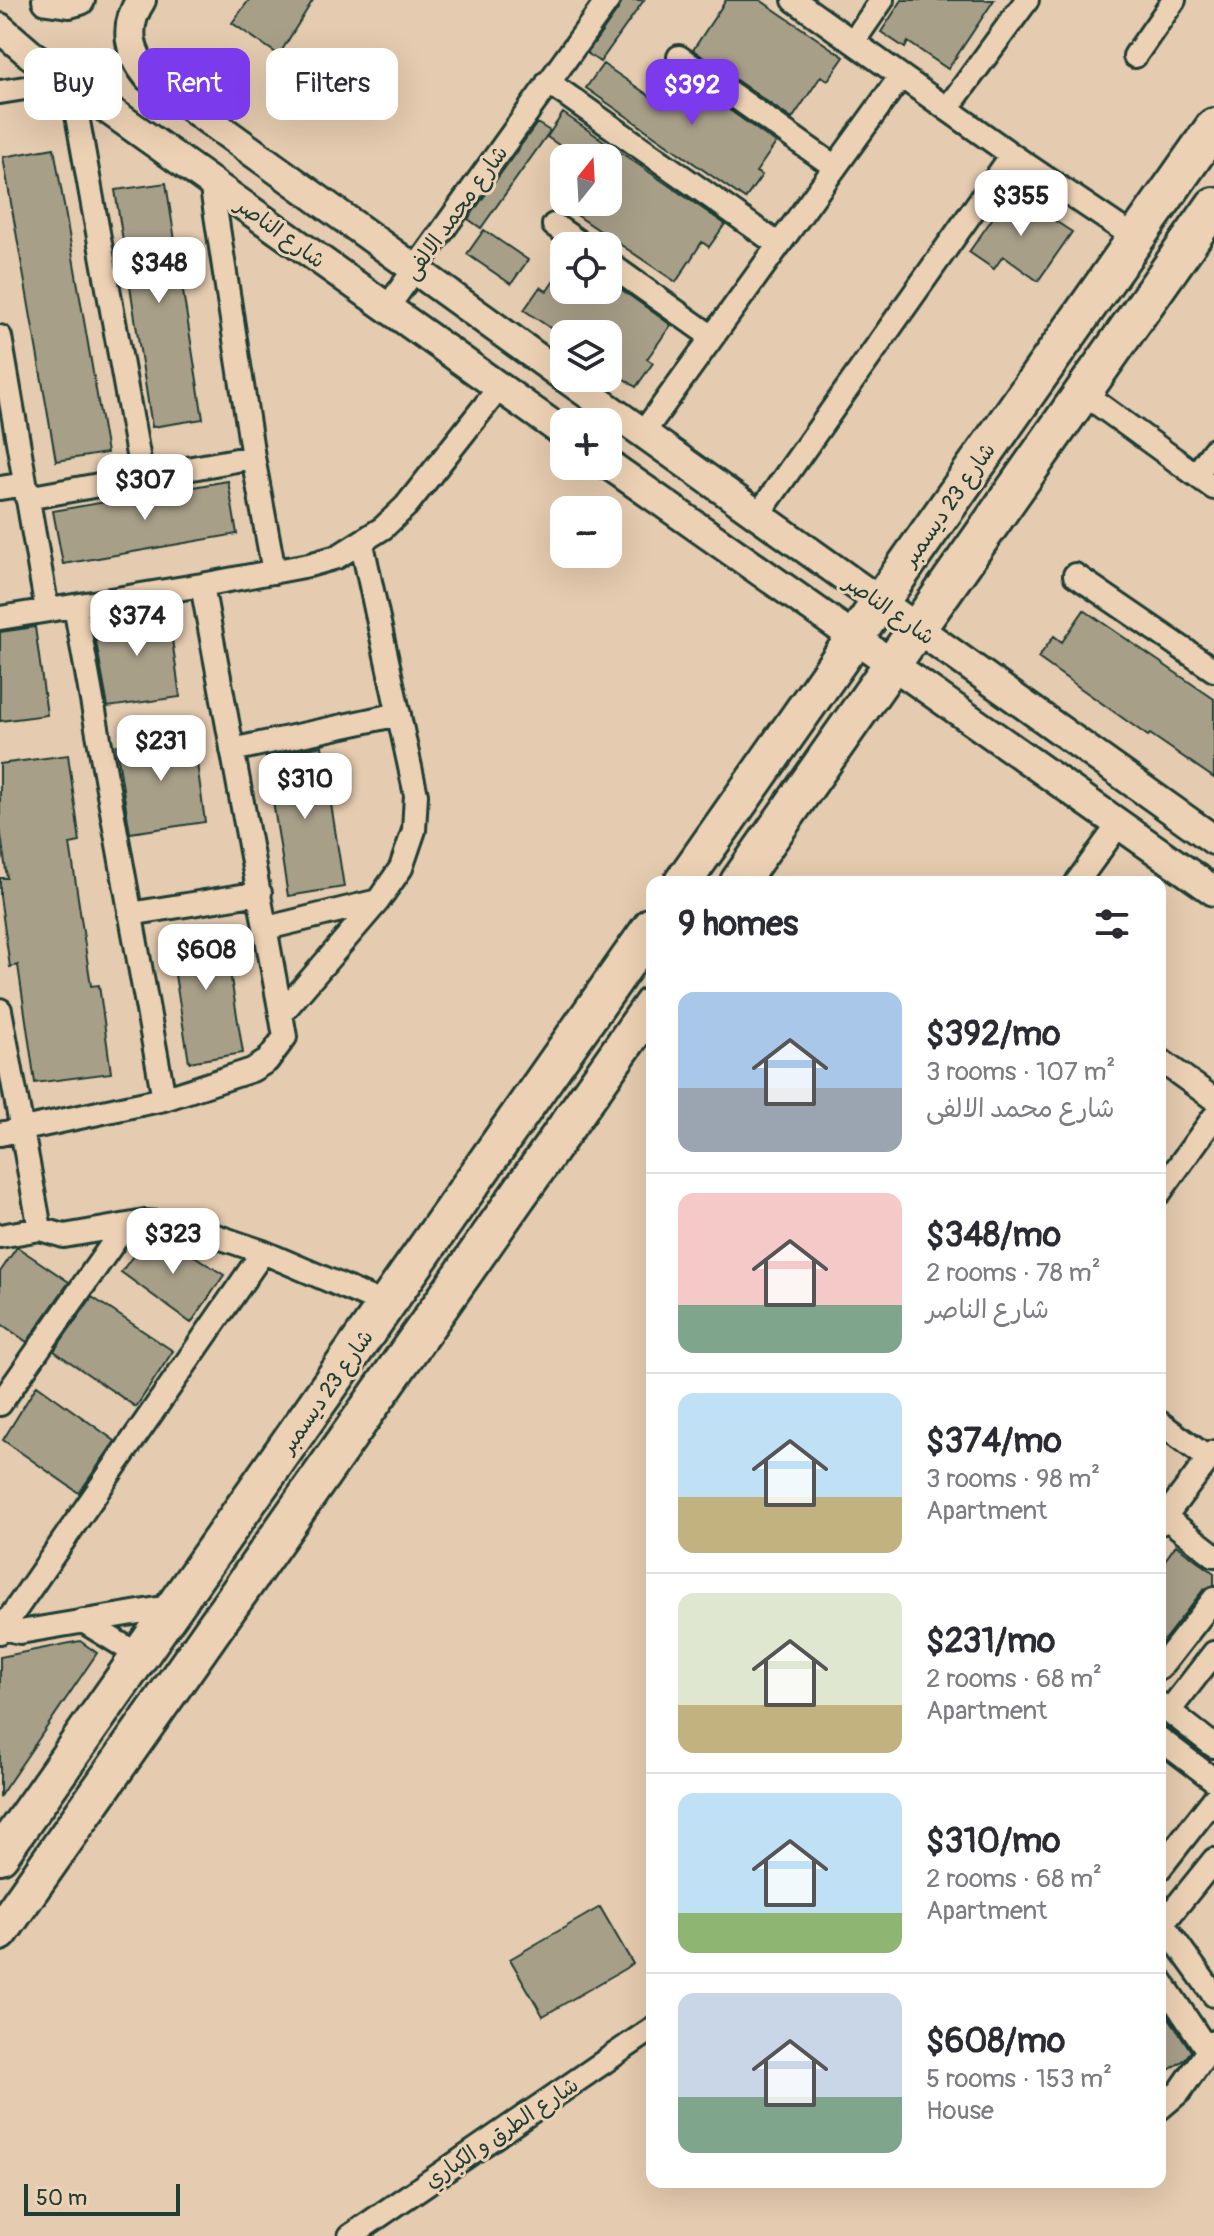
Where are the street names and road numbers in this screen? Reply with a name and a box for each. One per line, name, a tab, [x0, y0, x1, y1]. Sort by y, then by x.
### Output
street label: شارع محمد الالفى	[398, 140, 515, 286]
street label: شارع الناصر	[228, 190, 331, 276]
street label: شارع 23 ديسمبر	[895, 437, 1003, 574]
street label: شارع الناصر	[837, 567, 940, 652]
street label: شارع 23 ديسمبر	[273, 1324, 381, 1461]
street label: شارع الطرق و الكباري	[419, 2071, 585, 2196]

